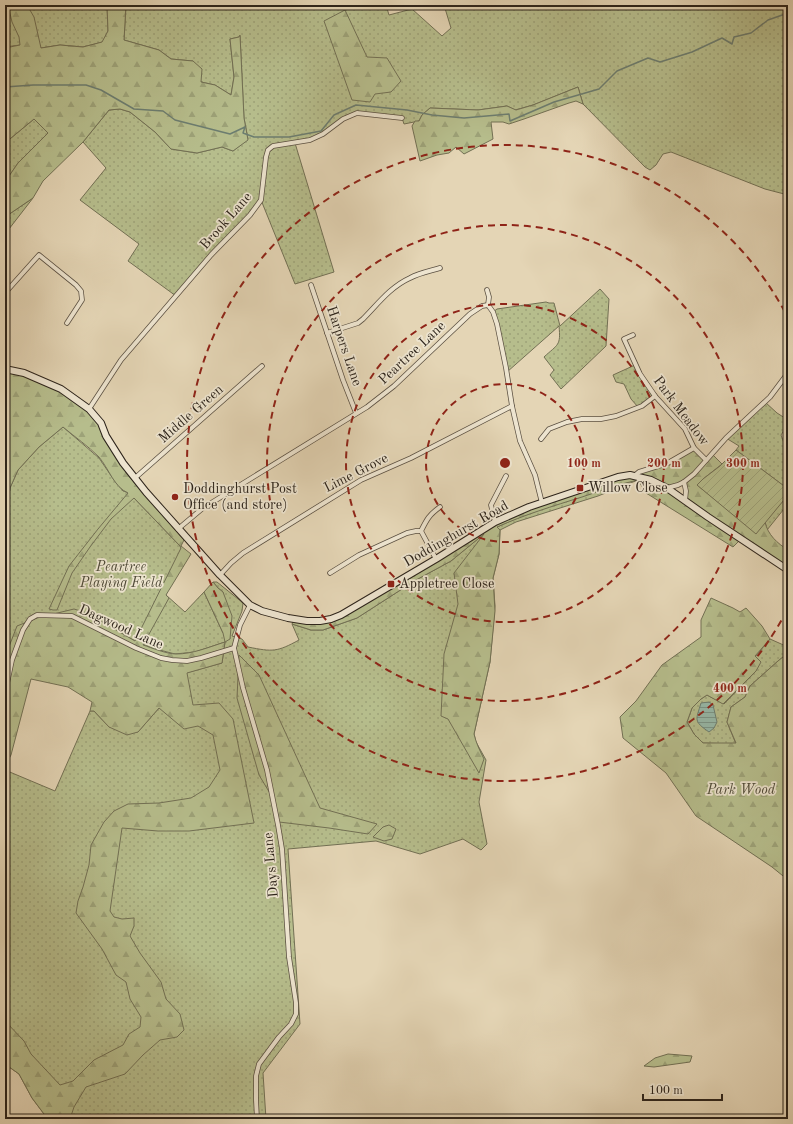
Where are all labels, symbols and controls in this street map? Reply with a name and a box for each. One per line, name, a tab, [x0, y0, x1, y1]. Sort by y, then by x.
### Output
street label: Brook Lane	[197, 190, 255, 252]
street label: Harpers Lane	[324, 304, 364, 388]
street label: Peartree Lane	[376, 319, 448, 387]
street label: Park Meadow	[651, 374, 712, 448]
street label: Middle Green	[156, 382, 226, 446]
street label: Lime Grove	[322, 451, 390, 495]
centre of rings	[498, 456, 512, 470]
text: 100 m	[567, 458, 601, 470]
text: 200 m	[647, 458, 681, 470]
text: 300 m	[726, 458, 760, 470]
place label: Willow Close	[588, 481, 668, 495]
place label: Doddinghurst Post Office (and store)	[183, 482, 297, 512]
marker: Willow Close	[575, 483, 585, 493]
marker: Doddinghurst Post Office (and store)	[170, 492, 180, 502]
street label: Doddinghurst Road	[401, 498, 511, 570]
park label: Peartree Playing Field	[79, 560, 163, 591]
place label: Appletree Close	[399, 577, 494, 591]
marker: Appletree Close	[386, 579, 396, 589]
street label: Dagwood Lane	[77, 602, 165, 652]
text: 400 m	[713, 683, 747, 695]
park label: Park Wood	[706, 783, 776, 797]
street label: Days Lane	[261, 832, 281, 898]
scale bar	[643, 1076, 722, 1102]
text: 100 m	[649, 1085, 683, 1097]

